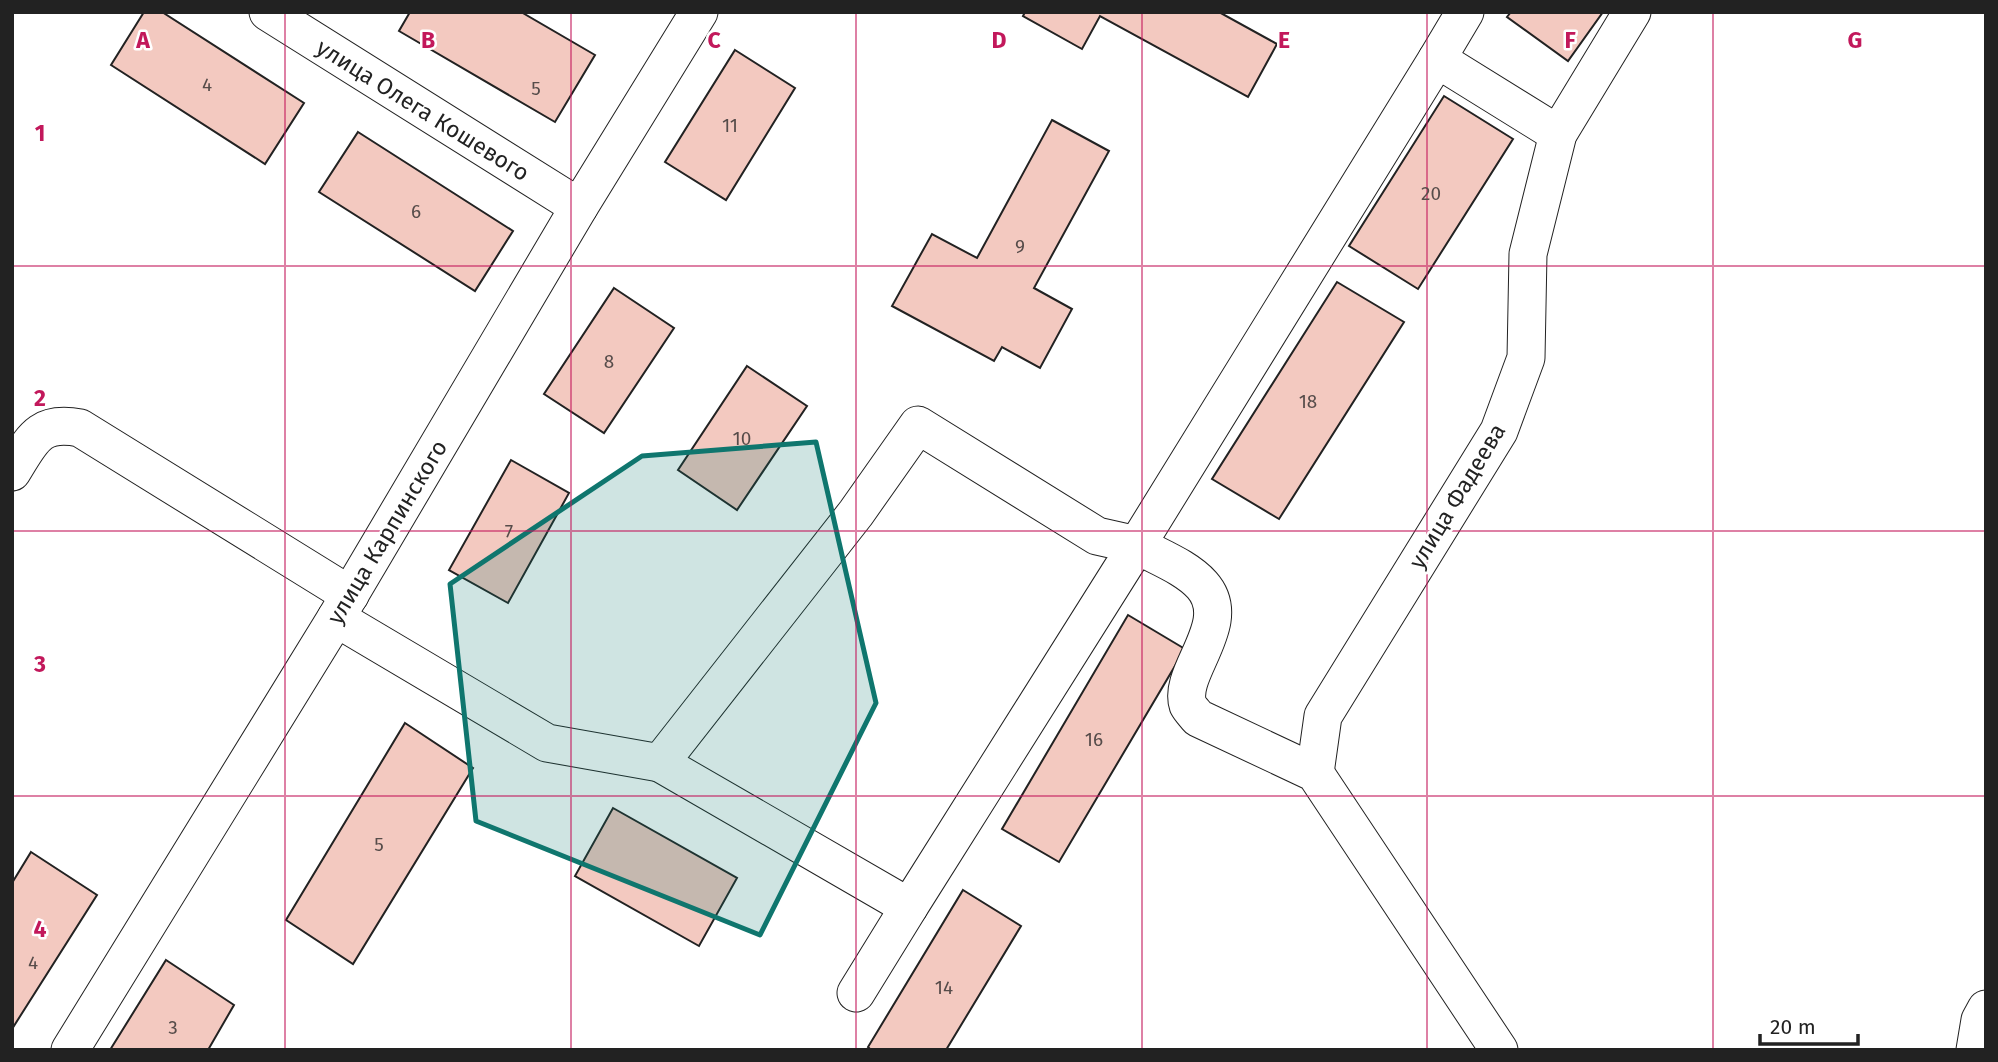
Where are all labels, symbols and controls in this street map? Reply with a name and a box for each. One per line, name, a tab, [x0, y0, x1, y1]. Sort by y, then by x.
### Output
text: A	[135, 26, 150, 54]
text: B	[421, 26, 435, 54]
text: C	[707, 26, 721, 54]
text: D	[992, 26, 1007, 54]
text: E	[1278, 26, 1290, 54]
text: F	[1564, 26, 1576, 54]
text: G	[1848, 26, 1862, 54]
street label: улица Олега Кошевого	[311, 33, 535, 187]
house number: 4	[202, 73, 212, 96]
house number: 5	[531, 77, 541, 100]
house number: 11	[722, 114, 738, 137]
text: 1	[35, 119, 45, 147]
house number: 20	[1421, 182, 1441, 205]
house number: 6	[411, 200, 421, 223]
house number: 9	[1015, 235, 1025, 258]
house number: 8	[604, 350, 614, 373]
text: 2	[34, 384, 46, 412]
house number: 18	[1299, 390, 1317, 413]
street label: улица Фадеева	[1403, 418, 1511, 574]
house number: 10	[733, 427, 751, 450]
street label: улица Карпинского	[321, 435, 453, 629]
house number: 7	[505, 520, 513, 543]
text: 3	[33, 650, 46, 678]
house number: 16	[1085, 728, 1103, 751]
house number: 5	[374, 833, 384, 856]
text: 4	[34, 915, 47, 943]
house number: 4	[28, 951, 38, 974]
house number: 14	[935, 976, 953, 999]
scale bar	[1760, 1002, 1858, 1046]
text: 20 m	[1770, 1014, 1816, 1040]
house number: 3	[168, 1016, 178, 1039]

